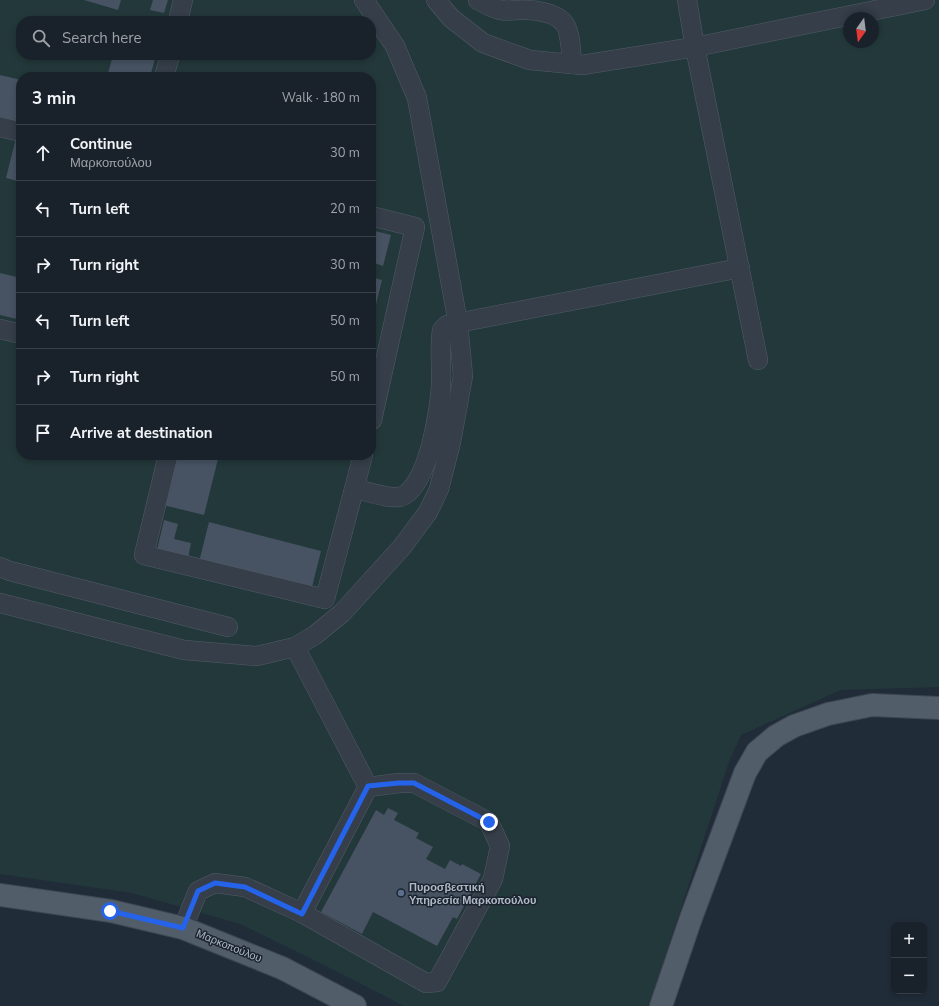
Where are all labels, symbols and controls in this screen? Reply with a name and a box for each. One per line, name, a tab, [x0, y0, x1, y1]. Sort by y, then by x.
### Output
north arrow	[843, 12, 879, 48]
search box	[16, 16, 376, 60]
icon: search	[30, 27, 52, 49]
text: Search here	[62, 28, 142, 48]
text: 3 min	[32, 87, 76, 110]
text: Walk · 180 m	[282, 89, 360, 107]
text: Continue	[70, 134, 132, 154]
icon: ahead	[32, 142, 54, 164]
text: 30 m	[330, 144, 360, 162]
text: Μαρκοπούλου	[70, 154, 152, 172]
icon: left	[32, 198, 54, 220]
text: Turn left	[70, 199, 129, 219]
text: 20 m	[330, 200, 360, 218]
icon: right	[32, 254, 54, 276]
text: Turn right	[70, 255, 139, 275]
text: 30 m	[330, 256, 360, 274]
icon: left	[32, 310, 54, 332]
text: Turn left	[70, 311, 129, 331]
text: 50 m	[330, 312, 360, 330]
icon: right	[32, 366, 54, 388]
text: Turn right	[70, 367, 139, 387]
text: 50 m	[330, 368, 360, 386]
icon: arrive	[32, 422, 54, 444]
text: Arrive at destination	[70, 423, 213, 443]
route end	[480, 813, 498, 831]
place label: Πυροσβεστική Υπηρεσία Μαρκοπούλου	[409, 880, 536, 908]
marker: Πυροσβεστική Υπηρεσία Μαρκοπούλου	[396, 888, 406, 898]
route start	[101, 902, 119, 920]
map controls	[891, 922, 927, 994]
button: +	[891, 922, 927, 958]
street label: Μαρκοπούλου	[194, 926, 264, 966]
button: −	[891, 958, 927, 994]

